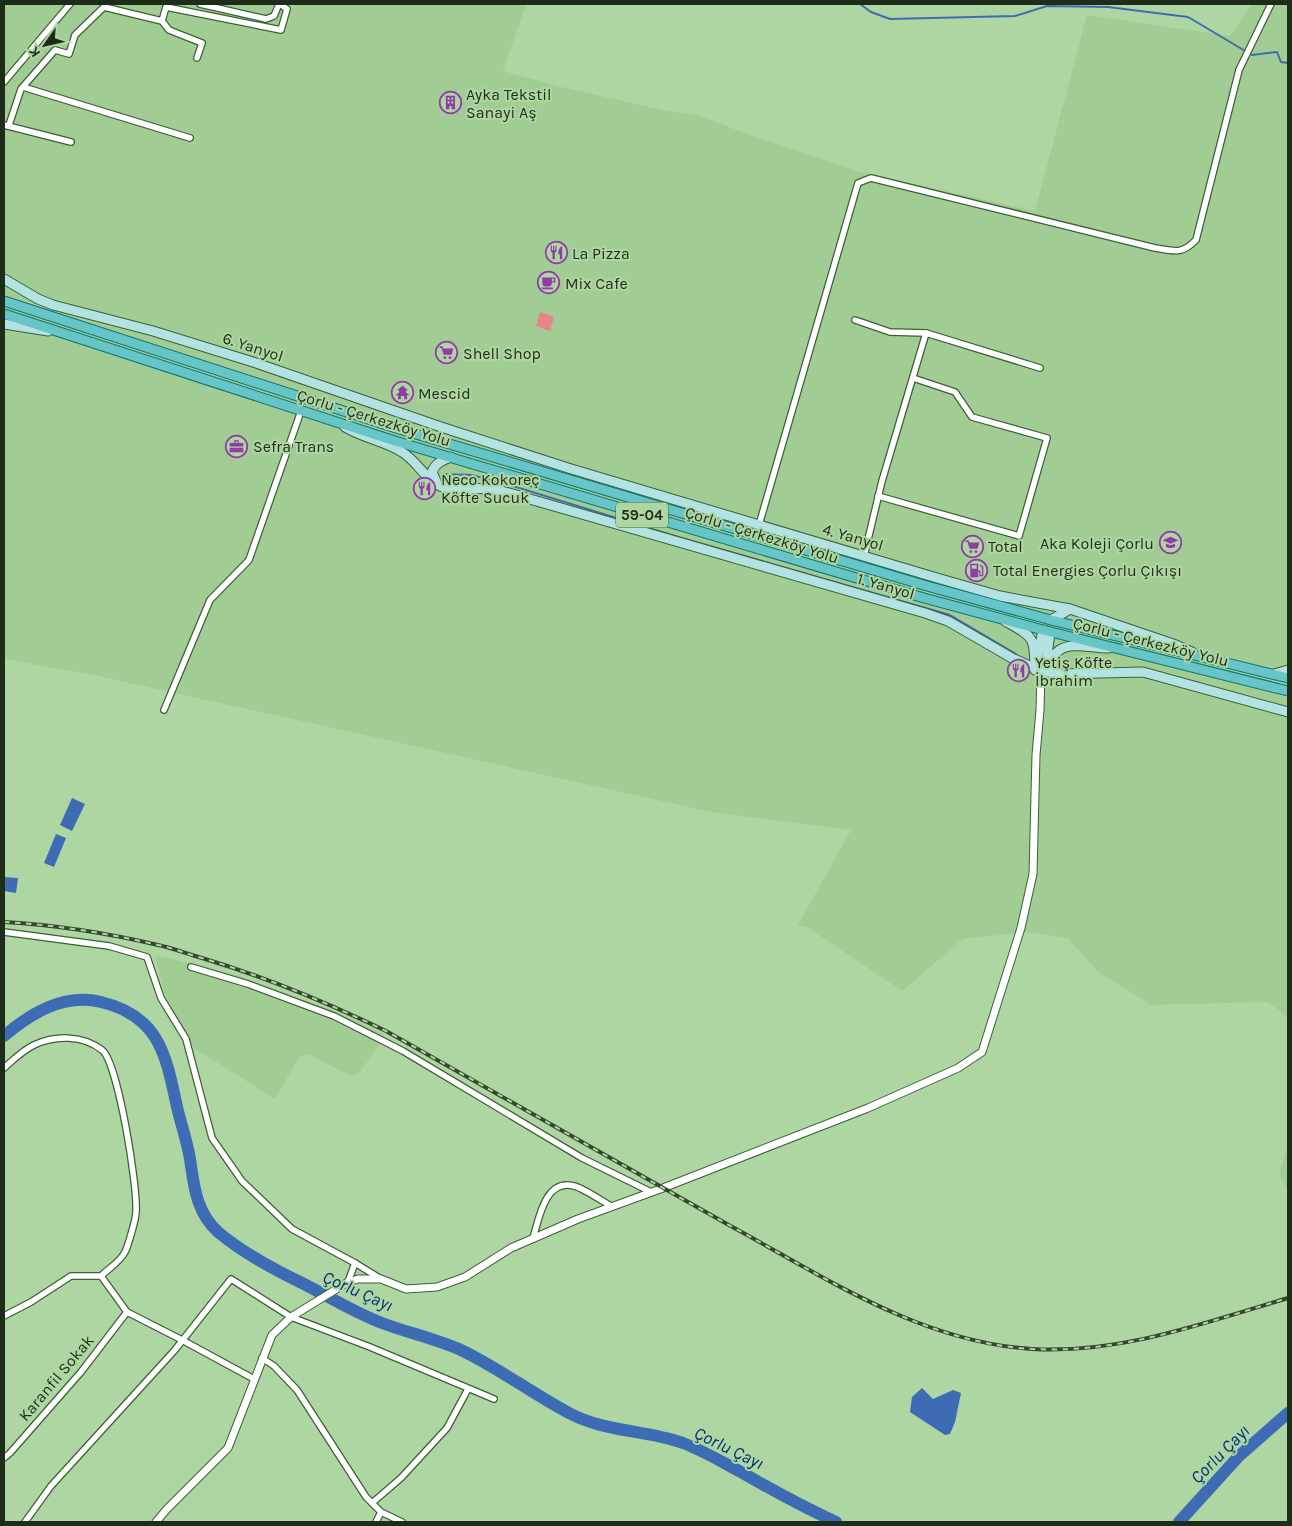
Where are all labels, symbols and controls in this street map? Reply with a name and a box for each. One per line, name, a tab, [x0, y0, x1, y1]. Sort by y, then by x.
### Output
north arrow	[20, 20, 70, 70]
text: K	[25, 43, 44, 61]
place label: Ayka Tekstil Sanayi Aş	[466, 85, 552, 122]
building icon: Ayka Tekstil Sanayi Aş	[438, 91, 462, 115]
restaurant icon: La Pizza	[544, 241, 568, 265]
place label: La Pizza	[572, 244, 630, 263]
cafe icon: Mix Cafe	[537, 271, 561, 295]
place label: Mix Cafe	[565, 274, 628, 293]
street label: 6. Yanyol	[220, 328, 286, 366]
supermarket icon: Shell Shop	[435, 341, 459, 365]
place label: Shell Shop	[463, 344, 541, 363]
temple icon: Mescid	[390, 381, 414, 405]
place label: Mescid	[418, 384, 471, 403]
street label: Çorlu - Çerkezköy Yolu	[295, 386, 453, 450]
office icon: Sefra Trans	[225, 434, 249, 458]
place label: Sefra Trans	[253, 437, 334, 456]
place label: Neco Kokoreç Köfte Sucuk	[441, 470, 539, 507]
restaurant icon: Neco Kokoreç Köfte Sucuk	[413, 476, 437, 500]
road number: 59-04	[616, 502, 668, 528]
street label: Çorlu - Çerkezköy Yolu	[683, 503, 841, 567]
street label: 4. Yanyol	[820, 519, 886, 555]
school or university icon: Aka Koleji Çorlu	[1158, 531, 1182, 555]
supermarket icon: Total	[960, 534, 984, 558]
place label: Aka Koleji Çorlu	[1040, 534, 1154, 553]
place label: Total	[988, 537, 1023, 556]
fuel station icon: Total Energies Çorlu Çıkışı	[965, 558, 989, 582]
place label: Total Energies Çorlu Çıkışı	[993, 561, 1182, 580]
street label: 1. Yanyol	[855, 569, 917, 603]
street label: Çorlu - Çerkezköy Yolu	[1071, 613, 1231, 671]
place label: Yetiş Köfte İbrahim	[1035, 653, 1112, 690]
restaurant icon: Yetiş Köfte İbrahim	[1007, 659, 1031, 683]
water label: Çorlu Çayı	[319, 1266, 397, 1316]
street label: Karanfil Sokak	[14, 1331, 98, 1425]
water label: Çorlu Çayı	[1186, 1420, 1254, 1488]
water label: Çorlu Çayı	[691, 1422, 767, 1474]

